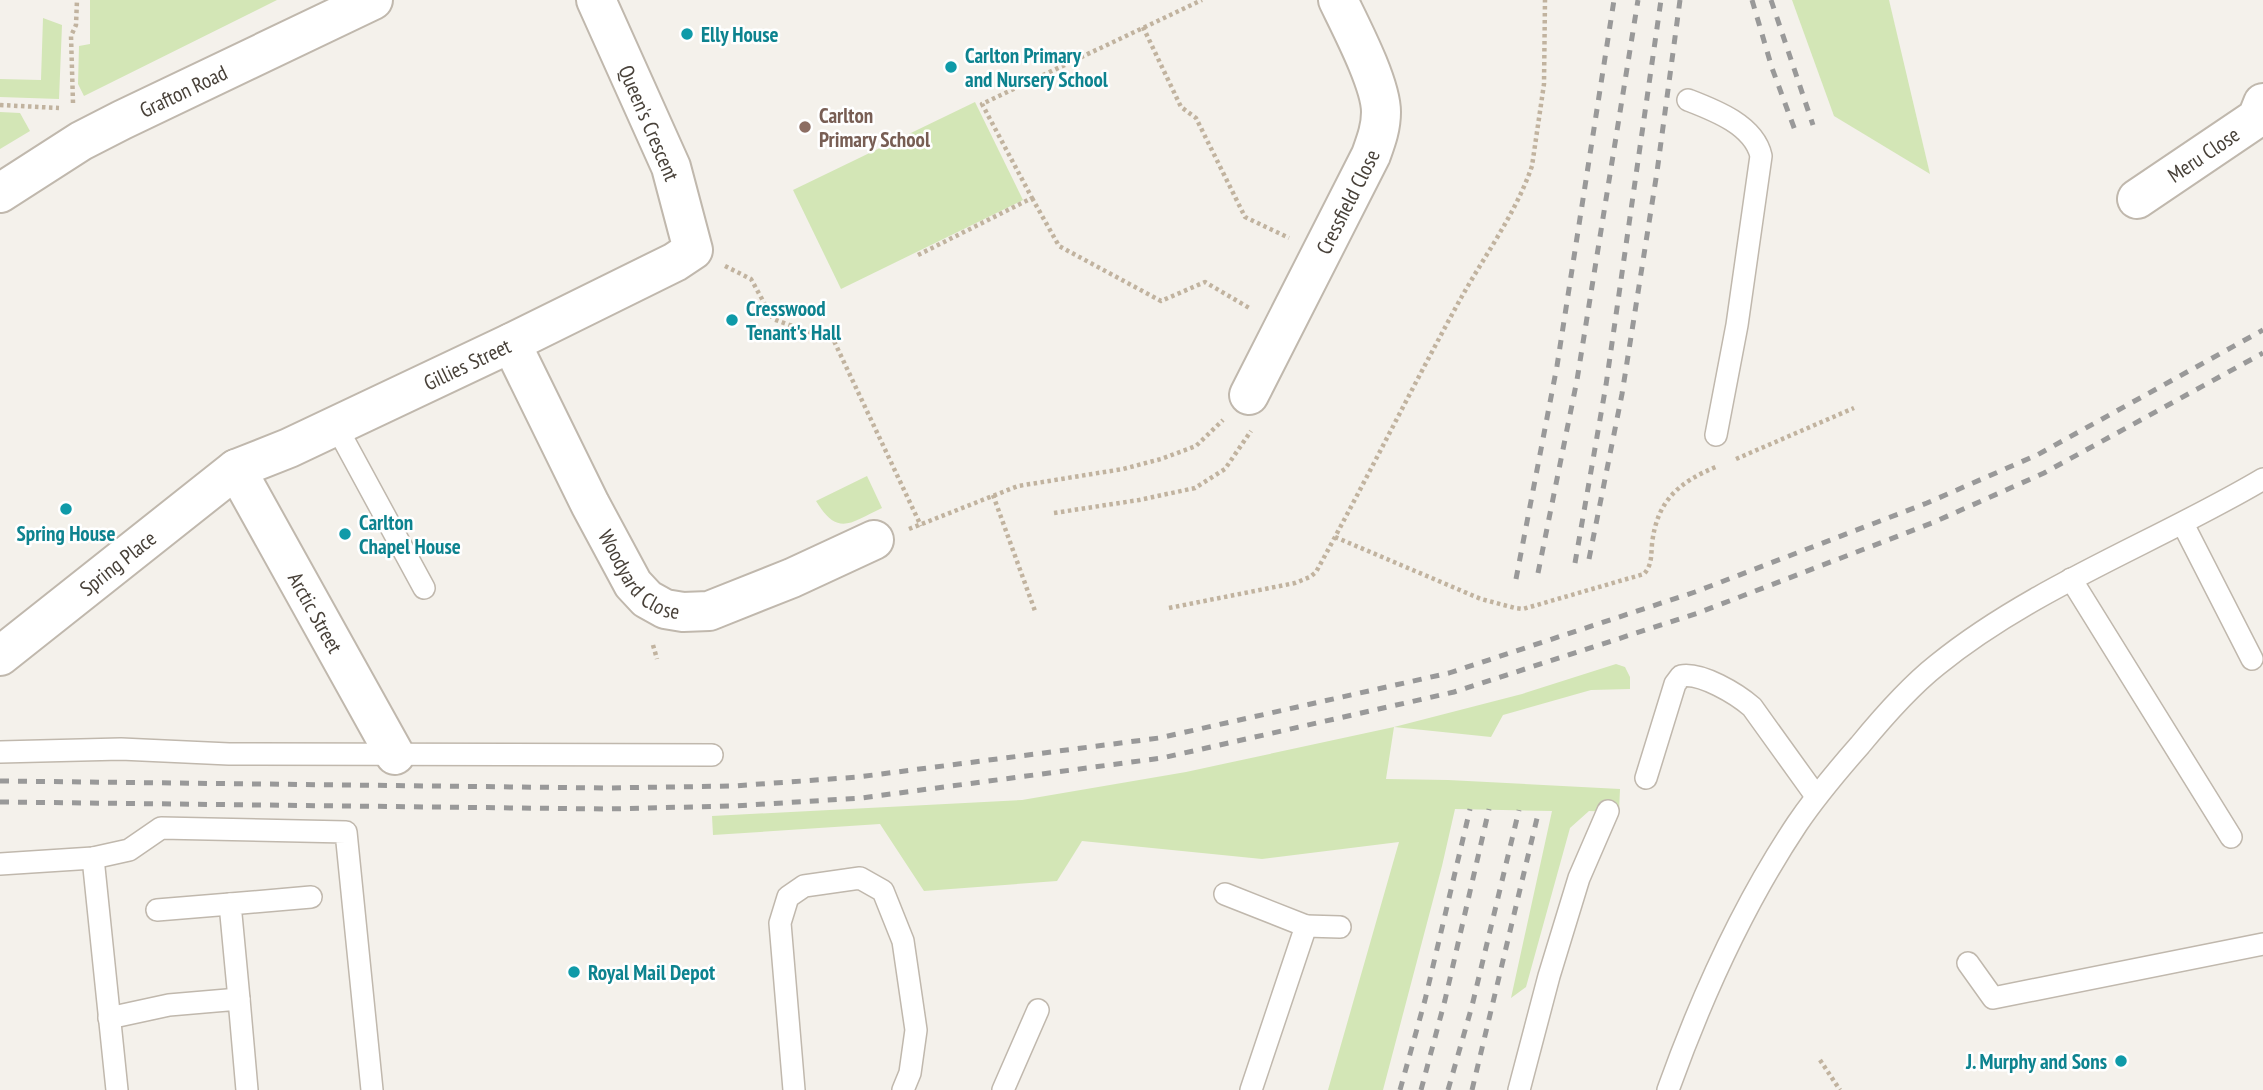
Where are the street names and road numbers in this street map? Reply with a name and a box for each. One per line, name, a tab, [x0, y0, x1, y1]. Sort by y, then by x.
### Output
street label: Grafton Road	[135, 58, 231, 123]
street label: Queen's Crescent	[613, 61, 686, 185]
street label: Meru Close	[2162, 120, 2244, 188]
street label: Cressfield Close	[1310, 146, 1385, 258]
street label: Gillies Street	[419, 332, 515, 396]
street label: Spring Place	[74, 524, 161, 601]
street label: Woodyard Close	[593, 525, 682, 625]
street label: Arctic Street	[282, 567, 349, 658]

